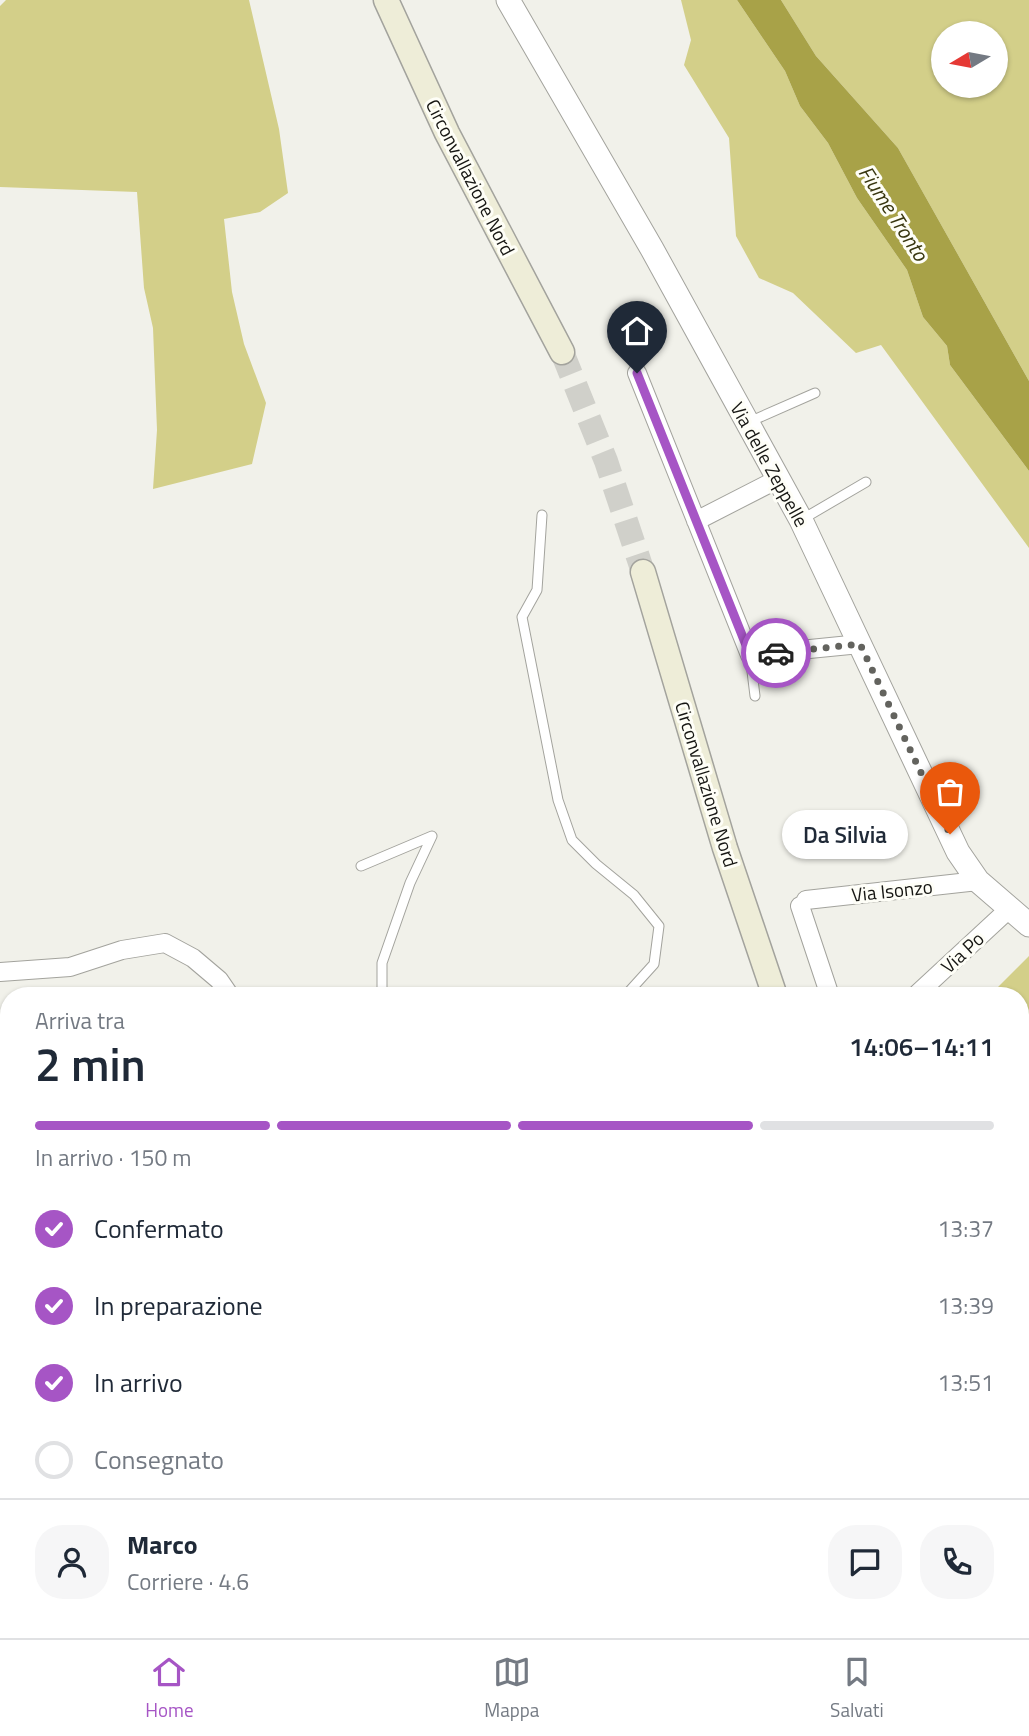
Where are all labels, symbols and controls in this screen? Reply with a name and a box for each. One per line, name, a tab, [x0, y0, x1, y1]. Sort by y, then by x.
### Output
north arrow	[931, 21, 1008, 98]
map controls	[931, 21, 1008, 98]
street label: Circonvallazione Nord	[419, 94, 523, 260]
water label: Fiume Tronto	[851, 159, 937, 268]
pin	[607, 301, 667, 373]
icon: home	[618, 312, 656, 350]
street label: Via delle Zeppelle	[724, 396, 816, 532]
courier	[741, 618, 811, 688]
icon: car	[757, 634, 795, 672]
street label: Circonvallazione Nord	[668, 698, 746, 870]
pin	[920, 762, 980, 834]
icon: bag	[931, 773, 969, 811]
callout: Da Silvia	[782, 810, 908, 858]
text: Da Silvia	[803, 817, 887, 852]
street label: Via Isonzo	[850, 871, 934, 909]
street label: Via Po	[934, 924, 990, 980]
text: Arriva tra	[35, 1003, 125, 1038]
text: 14:06–14:11	[849, 1027, 994, 1066]
text: 2 min	[35, 1029, 146, 1099]
text: In arrivo · 150 m	[35, 1140, 192, 1175]
text: Confermato	[94, 1209, 224, 1248]
icon: check	[35, 1210, 73, 1248]
text: 13:37	[937, 1211, 994, 1246]
text: In preparazione	[94, 1286, 263, 1325]
icon: check	[35, 1287, 73, 1325]
text: 13:39	[937, 1288, 994, 1323]
text: In arrivo	[94, 1363, 183, 1402]
icon: check	[35, 1364, 73, 1402]
text: 13:51	[937, 1365, 994, 1400]
text: Consegnato	[94, 1440, 224, 1479]
button: person	[35, 1525, 109, 1599]
text: Marco	[127, 1525, 198, 1564]
button: chat	[828, 1525, 902, 1599]
button: phone	[920, 1525, 994, 1599]
text: Corriere · 4.6	[127, 1564, 249, 1599]
tab: Home	[145, 1653, 194, 1724]
tab: Mappa	[484, 1653, 539, 1724]
tab: Salvati	[830, 1653, 884, 1724]

